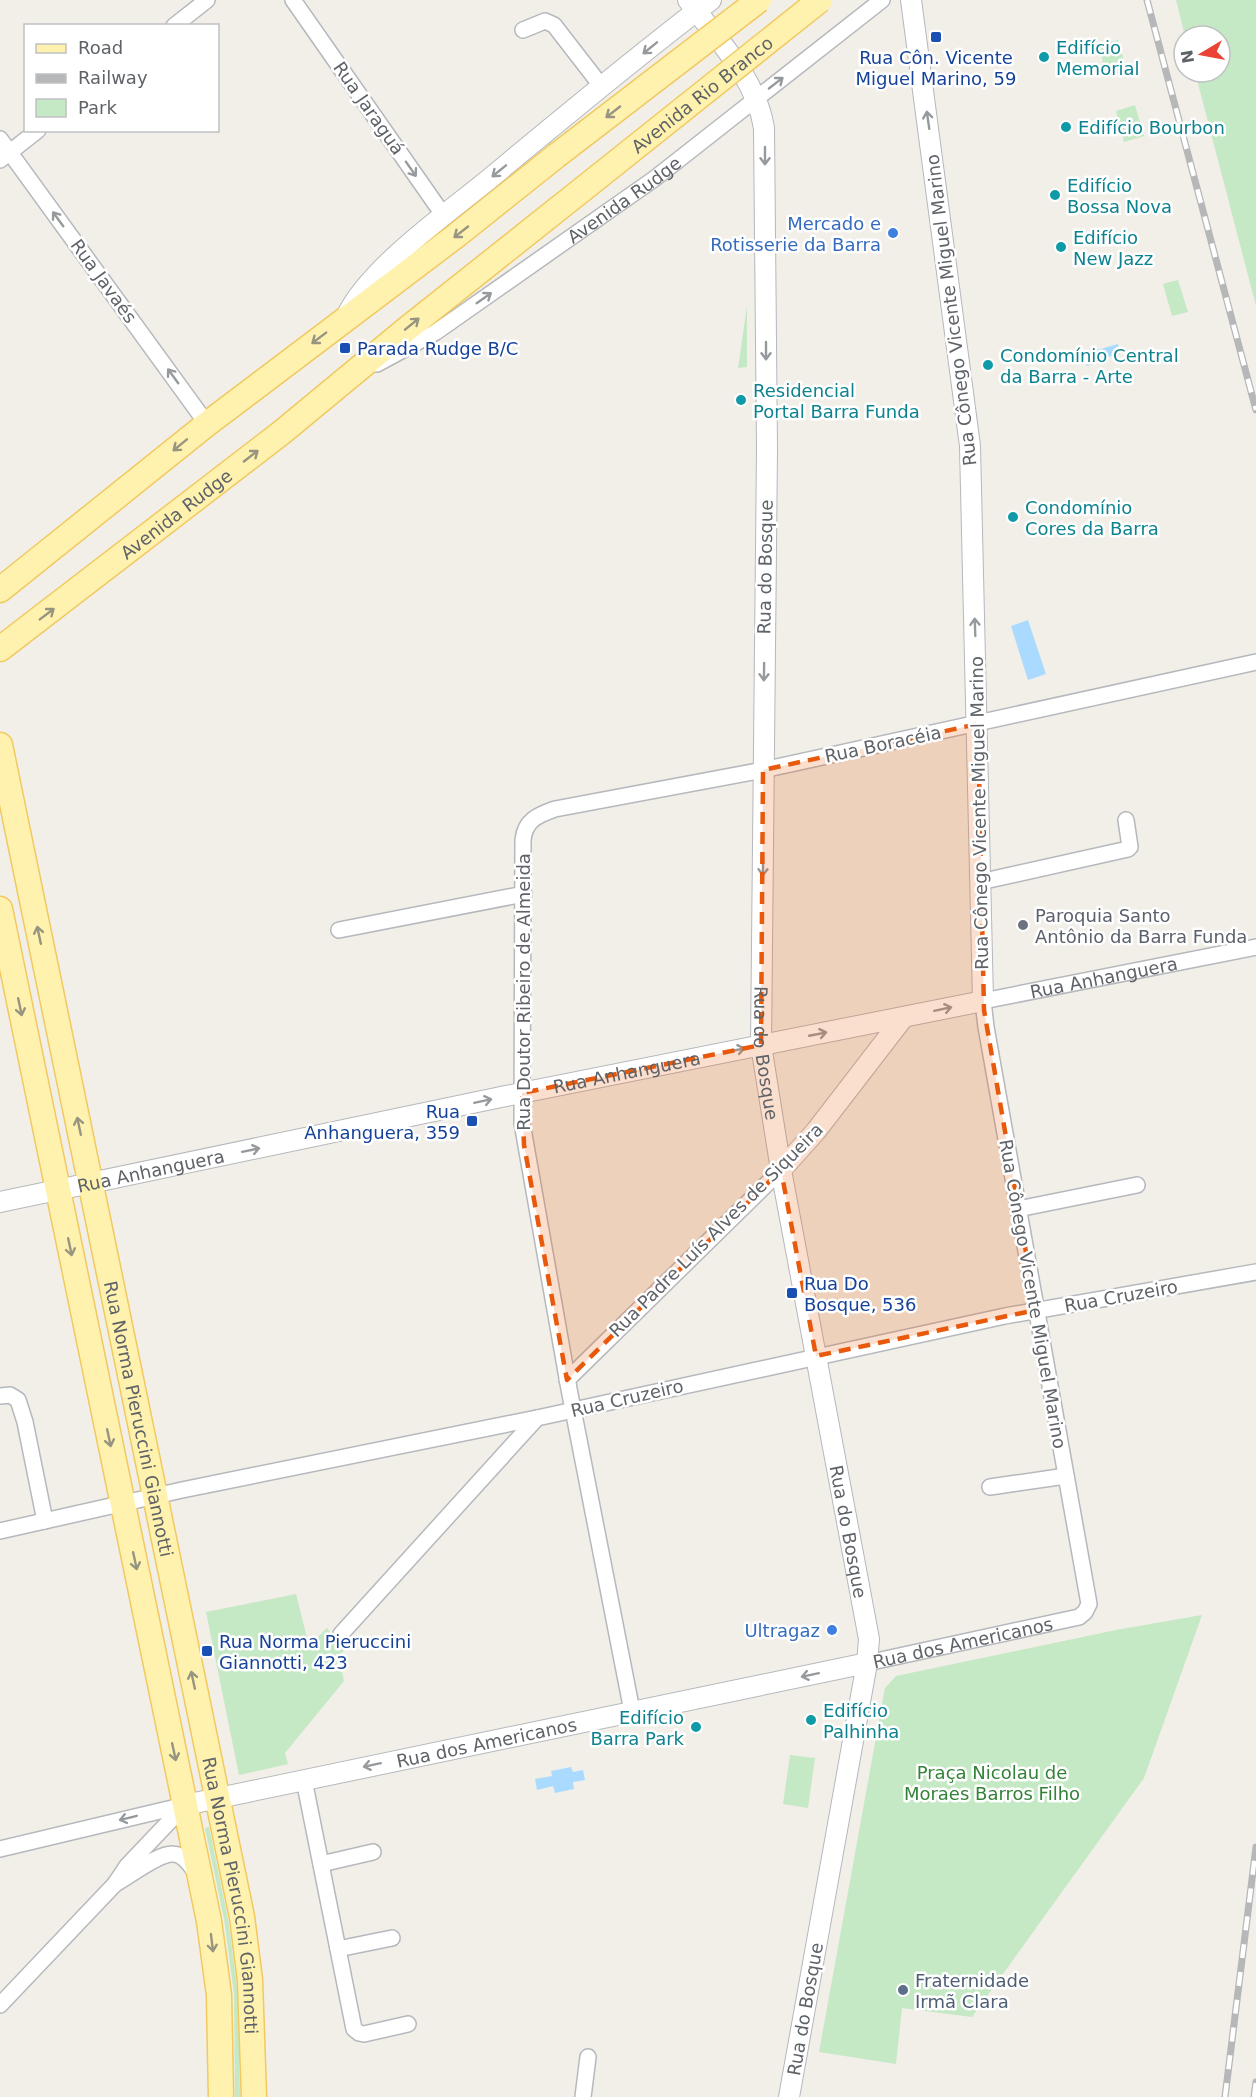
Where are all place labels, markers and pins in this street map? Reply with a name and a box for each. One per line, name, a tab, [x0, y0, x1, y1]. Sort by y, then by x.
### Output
marker: Rua Côn. Vicente Miguel Marino, 59	[929, 30, 943, 44]
place label: Edifício Memorial	[1056, 37, 1140, 79]
place label: Rua Côn. Vicente Miguel Marino, 59	[856, 47, 1016, 89]
marker: Edifício Memorial	[1037, 50, 1051, 64]
place label: Edifício Bourbon	[1078, 117, 1225, 138]
marker: Edifício Bourbon	[1059, 120, 1073, 134]
place label: Edifício Bossa Nova	[1067, 175, 1172, 217]
marker: Edifício Bossa Nova	[1048, 188, 1062, 202]
place label: Mercado e Rotisserie da Barra	[710, 213, 881, 255]
marker: Mercado e Rotisserie da Barra	[886, 226, 900, 240]
place label: Edifício New Jazz	[1073, 227, 1153, 269]
marker: Edifício New Jazz	[1054, 240, 1068, 254]
place label: Parada Rudge B/C	[357, 338, 518, 359]
marker: Parada Rudge B/C	[338, 341, 352, 355]
place label: Condomínio Central da Barra - Arte	[1000, 345, 1179, 387]
marker: Condomínio Central da Barra - Arte	[981, 358, 995, 372]
place label: Residencial Portal Barra Funda	[753, 380, 920, 422]
marker: Residencial Portal Barra Funda	[734, 393, 748, 407]
place label: Condomínio Cores da Barra	[1025, 497, 1159, 539]
marker: Condomínio Cores da Barra	[1006, 510, 1020, 524]
place label: Paroquia Santo Antônio da Barra Funda	[1035, 905, 1247, 947]
marker: Paroquia Santo Antônio da Barra Funda	[1016, 918, 1030, 932]
place label: Rua Anhanguera, 359	[304, 1101, 460, 1143]
marker: Rua Anhanguera, 359	[465, 1114, 479, 1128]
place label: Rua Do Bosque, 536	[804, 1273, 916, 1315]
marker: Rua Do Bosque, 536	[785, 1286, 799, 1300]
place label: Ultragaz	[744, 1620, 820, 1641]
marker: Ultragaz	[825, 1623, 839, 1637]
place label: Rua Norma Pieruccini Giannotti, 423	[219, 1631, 411, 1673]
marker: Rua Norma Pieruccini Giannotti, 423	[200, 1644, 214, 1658]
place label: Edifício Palhinha	[823, 1700, 899, 1742]
place label: Edifício Barra Park	[590, 1707, 685, 1749]
marker: Edifício Palhinha	[804, 1713, 818, 1727]
marker: Edifício Barra Park	[689, 1720, 703, 1734]
place label: Fraternidade Irmã Clara	[915, 1970, 1029, 2012]
marker: Fraternidade Irmã Clara	[896, 1983, 910, 1997]

